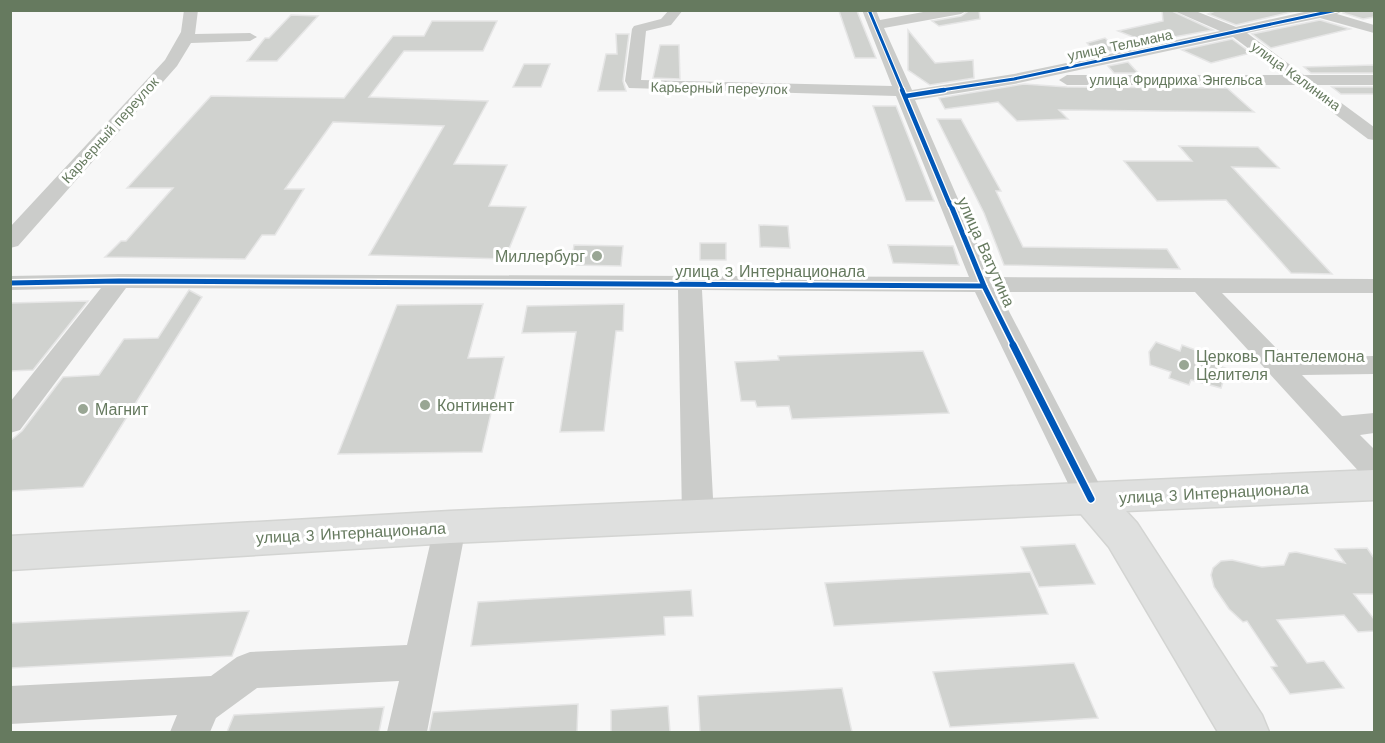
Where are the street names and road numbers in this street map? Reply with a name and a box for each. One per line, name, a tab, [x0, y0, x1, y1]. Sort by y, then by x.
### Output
street label: улица Тельмана	[1066, 26, 1174, 64]
street label: улица Калинина	[1248, 38, 1344, 114]
street label: улица Фридриха Энгельса	[1090, 72, 1263, 88]
street label: Карьерный переулок	[58, 73, 162, 186]
street label: Карьерный переулок	[651, 79, 788, 97]
street label: улица Ватутина	[953, 194, 1019, 310]
street label: улица 3 Интернационала	[675, 262, 865, 281]
street label: улица 3 Интернационала	[1119, 479, 1310, 507]
street label: улица 3 Интернационала	[256, 519, 447, 547]

